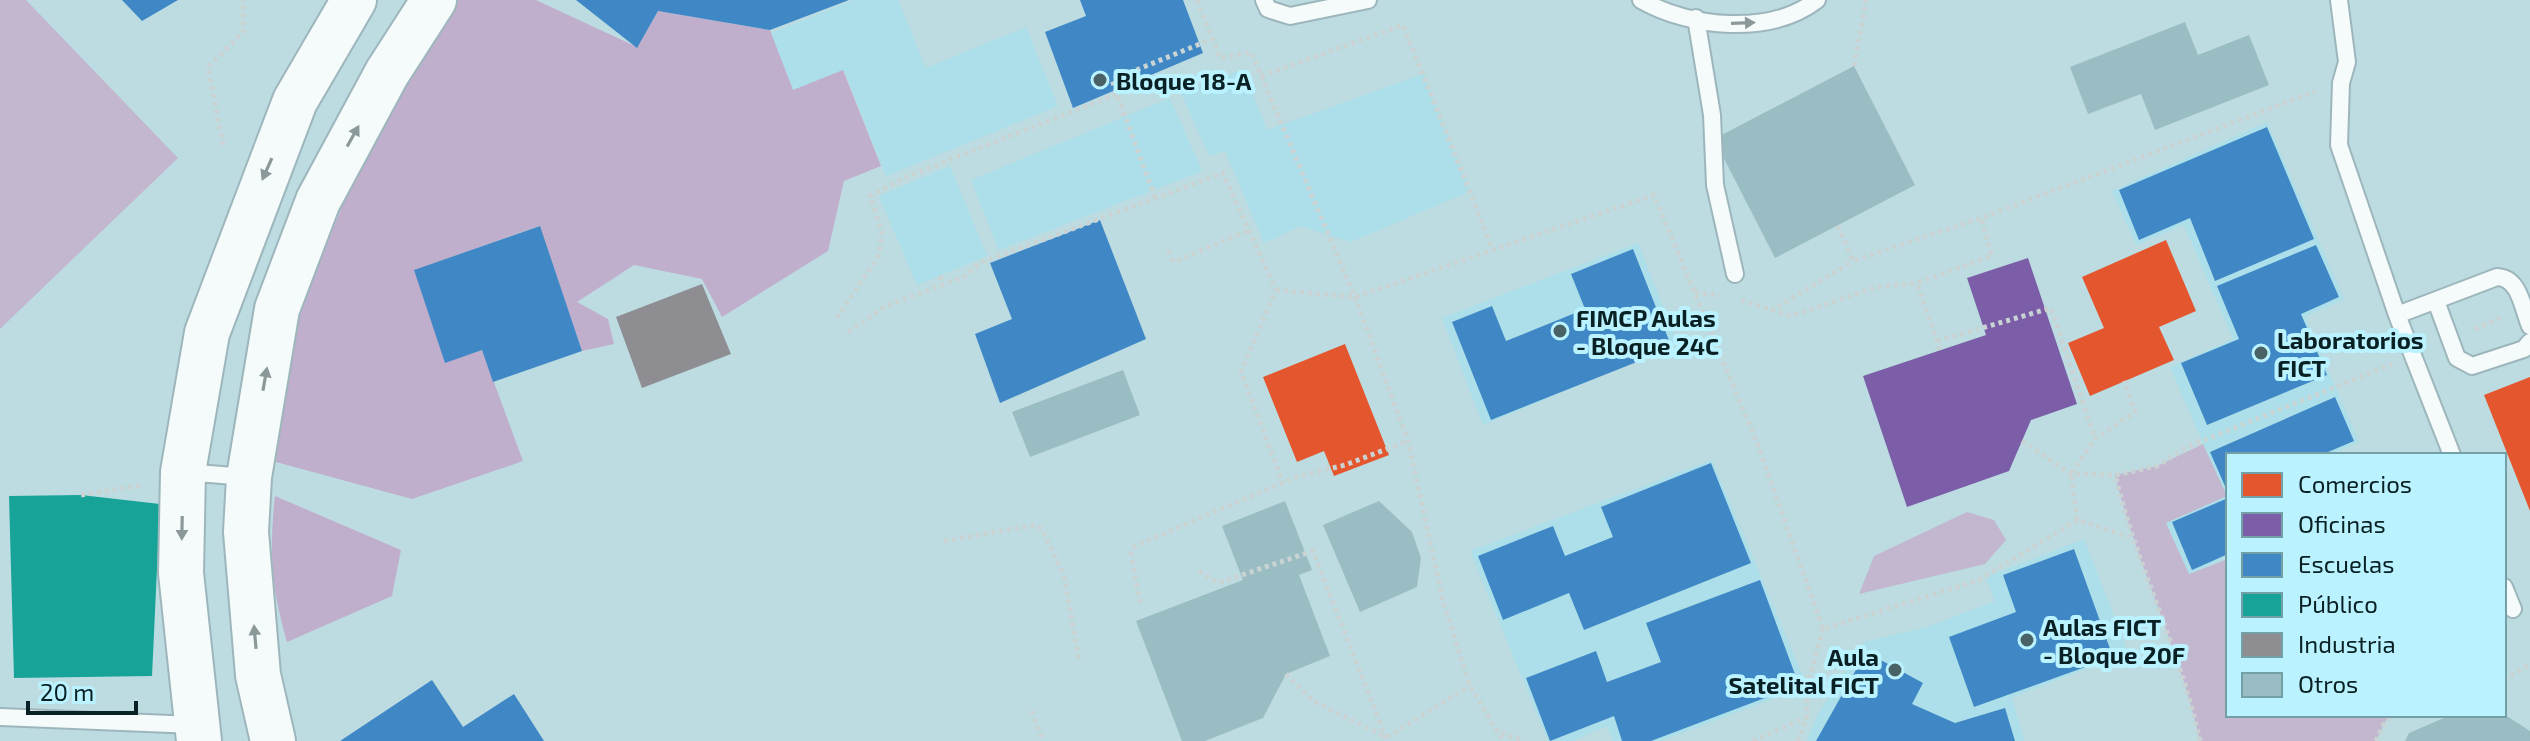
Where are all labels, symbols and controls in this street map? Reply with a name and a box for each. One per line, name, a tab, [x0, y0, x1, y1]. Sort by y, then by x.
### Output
one-way arrow	[1731, 17, 1756, 30]
place label: Bloque 18-A	[1116, 66, 1252, 95]
marker: Bloque 18-A	[1091, 71, 1109, 89]
one-way arrow	[346, 125, 360, 147]
one-way arrow	[261, 157, 274, 180]
place label: FIMCP Aulas - Bloque 24C	[1576, 303, 1719, 360]
marker: FIMCP Aulas - Bloque 24C	[1551, 322, 1569, 340]
place label: Laboratorios FICT	[2277, 325, 2424, 382]
marker: Laboratorios FICT	[2252, 344, 2270, 362]
one-way arrow	[260, 366, 272, 391]
legend	[2226, 453, 2506, 717]
text: Comercios	[2298, 469, 2412, 498]
text: Oficinas	[2298, 509, 2386, 538]
one-way arrow	[176, 516, 188, 541]
text: Escuelas	[2298, 549, 2394, 578]
text: Público	[2298, 589, 2378, 618]
place label: Aulas FICT - Bloque 20F	[2043, 612, 2185, 669]
one-way arrow	[248, 624, 261, 649]
text: Industria	[2298, 629, 2396, 658]
marker: Aulas FICT - Bloque 20F	[2018, 631, 2036, 649]
place label: Aula Satelital FICT	[1728, 642, 1880, 699]
marker: Aula Satelital FICT	[1886, 661, 1904, 679]
scale bar	[28, 665, 136, 715]
text: Otros	[2298, 669, 2358, 698]
text: 20 m	[40, 677, 94, 706]

